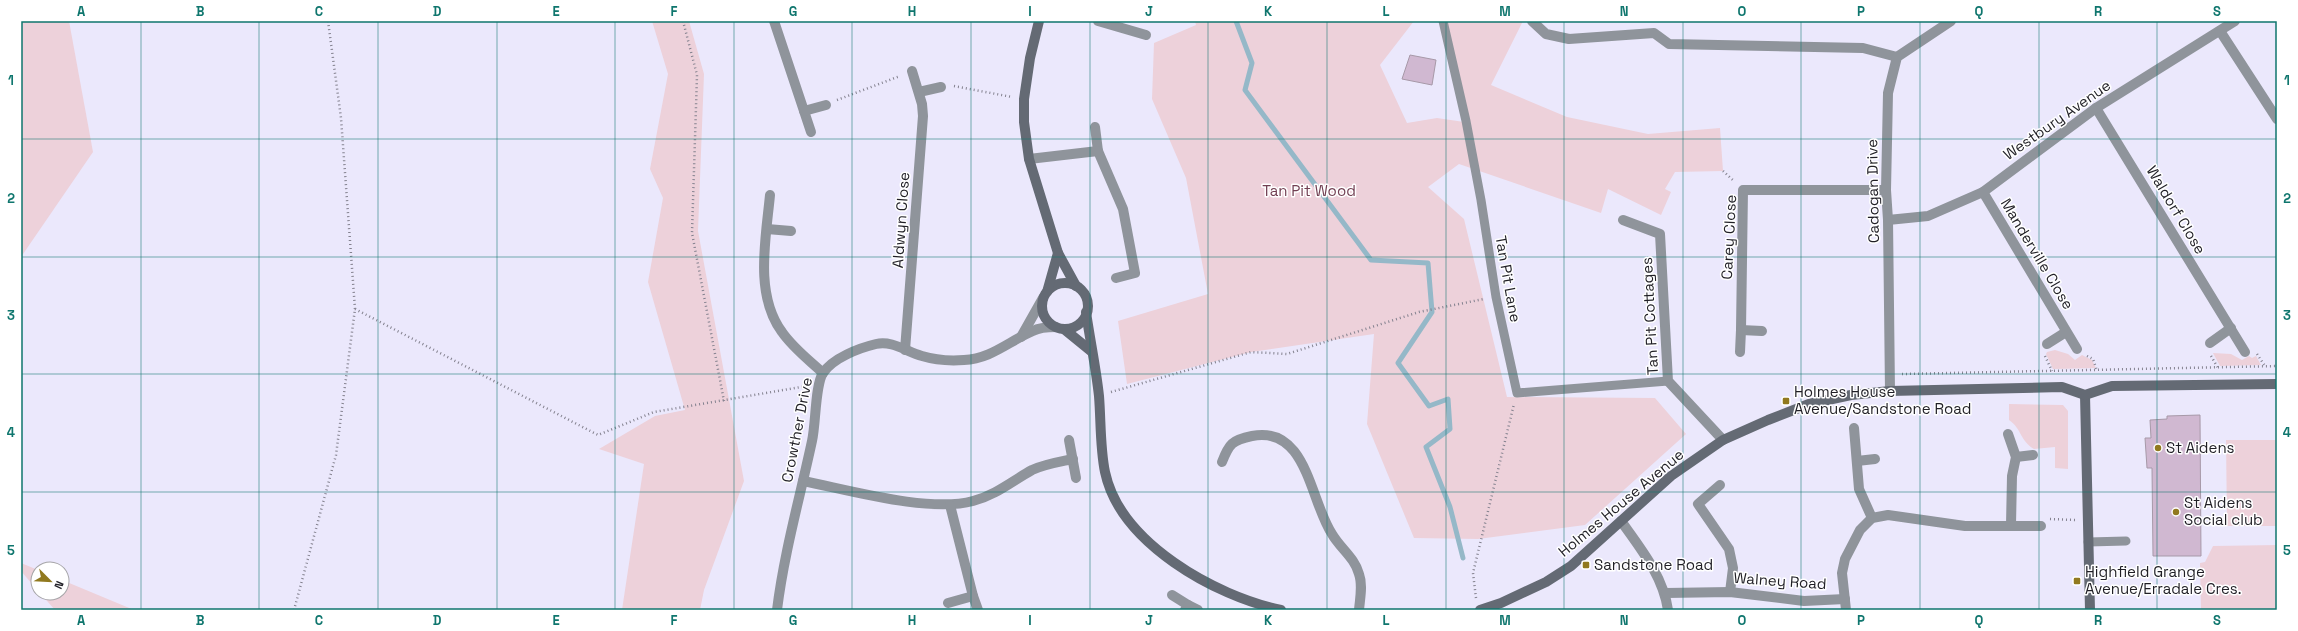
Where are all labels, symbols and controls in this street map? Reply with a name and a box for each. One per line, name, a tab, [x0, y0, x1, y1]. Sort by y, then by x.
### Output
text: A	[77, 3, 86, 20]
text: B	[196, 3, 205, 20]
text: C	[315, 3, 323, 20]
text: D	[433, 3, 442, 20]
text: E	[552, 3, 560, 20]
text: F	[671, 3, 678, 20]
text: G	[789, 3, 797, 20]
text: H	[908, 3, 916, 20]
text: I	[1028, 3, 1032, 20]
text: J	[1145, 3, 1153, 20]
text: K	[1264, 3, 1273, 20]
text: L	[1382, 3, 1390, 20]
text: M	[1499, 3, 1511, 20]
text: N	[1620, 3, 1628, 20]
text: O	[1738, 3, 1747, 20]
text: P	[1857, 3, 1865, 20]
text: Q	[1975, 3, 1984, 20]
text: R	[2094, 3, 2102, 20]
text: S	[2213, 3, 2221, 20]
text: 1	[8, 72, 14, 89]
text: 1	[2284, 72, 2290, 89]
street label: Westbury Avenue	[1999, 75, 2114, 164]
street label: Cadogan Drive	[1862, 139, 1883, 243]
street label: Waldorf Close	[2143, 162, 2210, 257]
street label: Aldwyn Close	[888, 171, 913, 269]
park label: Tan Pit Wood	[1262, 181, 1356, 200]
text: 2	[7, 190, 15, 207]
text: 2	[2283, 190, 2291, 207]
street label: Carey Close	[1717, 194, 1740, 280]
street label: Manderville Close	[1997, 195, 2078, 313]
street label: Tan Pit Lane	[1492, 234, 1525, 324]
street label: Tan Pit Cottages	[1637, 256, 1662, 375]
text: 3	[7, 307, 15, 324]
text: 3	[2283, 307, 2291, 324]
street label: Crowther Drive	[777, 376, 816, 484]
place label: Holmes House Avenue/Sandstone Road	[1794, 382, 1971, 418]
marker: Holmes House Avenue/Sandstone Road	[1781, 396, 1791, 406]
text: 4	[7, 424, 15, 441]
text: 4	[2283, 424, 2291, 441]
place label: St Aidens	[2166, 438, 2235, 457]
marker: St Aidens	[2153, 443, 2163, 453]
street label: Holmes House Avenue	[1554, 444, 1687, 561]
place label: St Aidens Social club	[2184, 493, 2263, 529]
marker: St Aidens Social club	[2171, 507, 2181, 517]
text: 5	[7, 542, 15, 559]
text: 5	[2283, 542, 2291, 559]
place label: Sandstone Road	[1594, 555, 1713, 574]
marker: Sandstone Road	[1581, 560, 1591, 570]
north arrow	[30, 561, 70, 601]
place label: Highfield Grange Avenue/Erradale Cres.	[2085, 562, 2241, 598]
street label: Walney Road	[1733, 568, 1827, 593]
marker: Highfield Grange Avenue/Erradale Cres.	[2072, 576, 2082, 586]
text: N	[51, 579, 67, 591]
text: A	[77, 612, 86, 629]
text: B	[196, 612, 205, 629]
text: C	[315, 612, 323, 629]
text: D	[433, 612, 442, 629]
text: E	[552, 612, 560, 629]
text: F	[671, 612, 678, 629]
text: G	[789, 612, 797, 629]
text: H	[908, 612, 916, 629]
text: I	[1028, 612, 1032, 629]
text: J	[1145, 612, 1153, 629]
text: K	[1264, 612, 1273, 629]
text: L	[1382, 612, 1390, 629]
text: M	[1499, 612, 1511, 629]
text: N	[1620, 612, 1628, 629]
text: O	[1738, 612, 1747, 629]
text: P	[1857, 612, 1865, 629]
text: Q	[1975, 612, 1984, 629]
text: R	[2094, 612, 2102, 629]
text: S	[2213, 612, 2221, 629]

